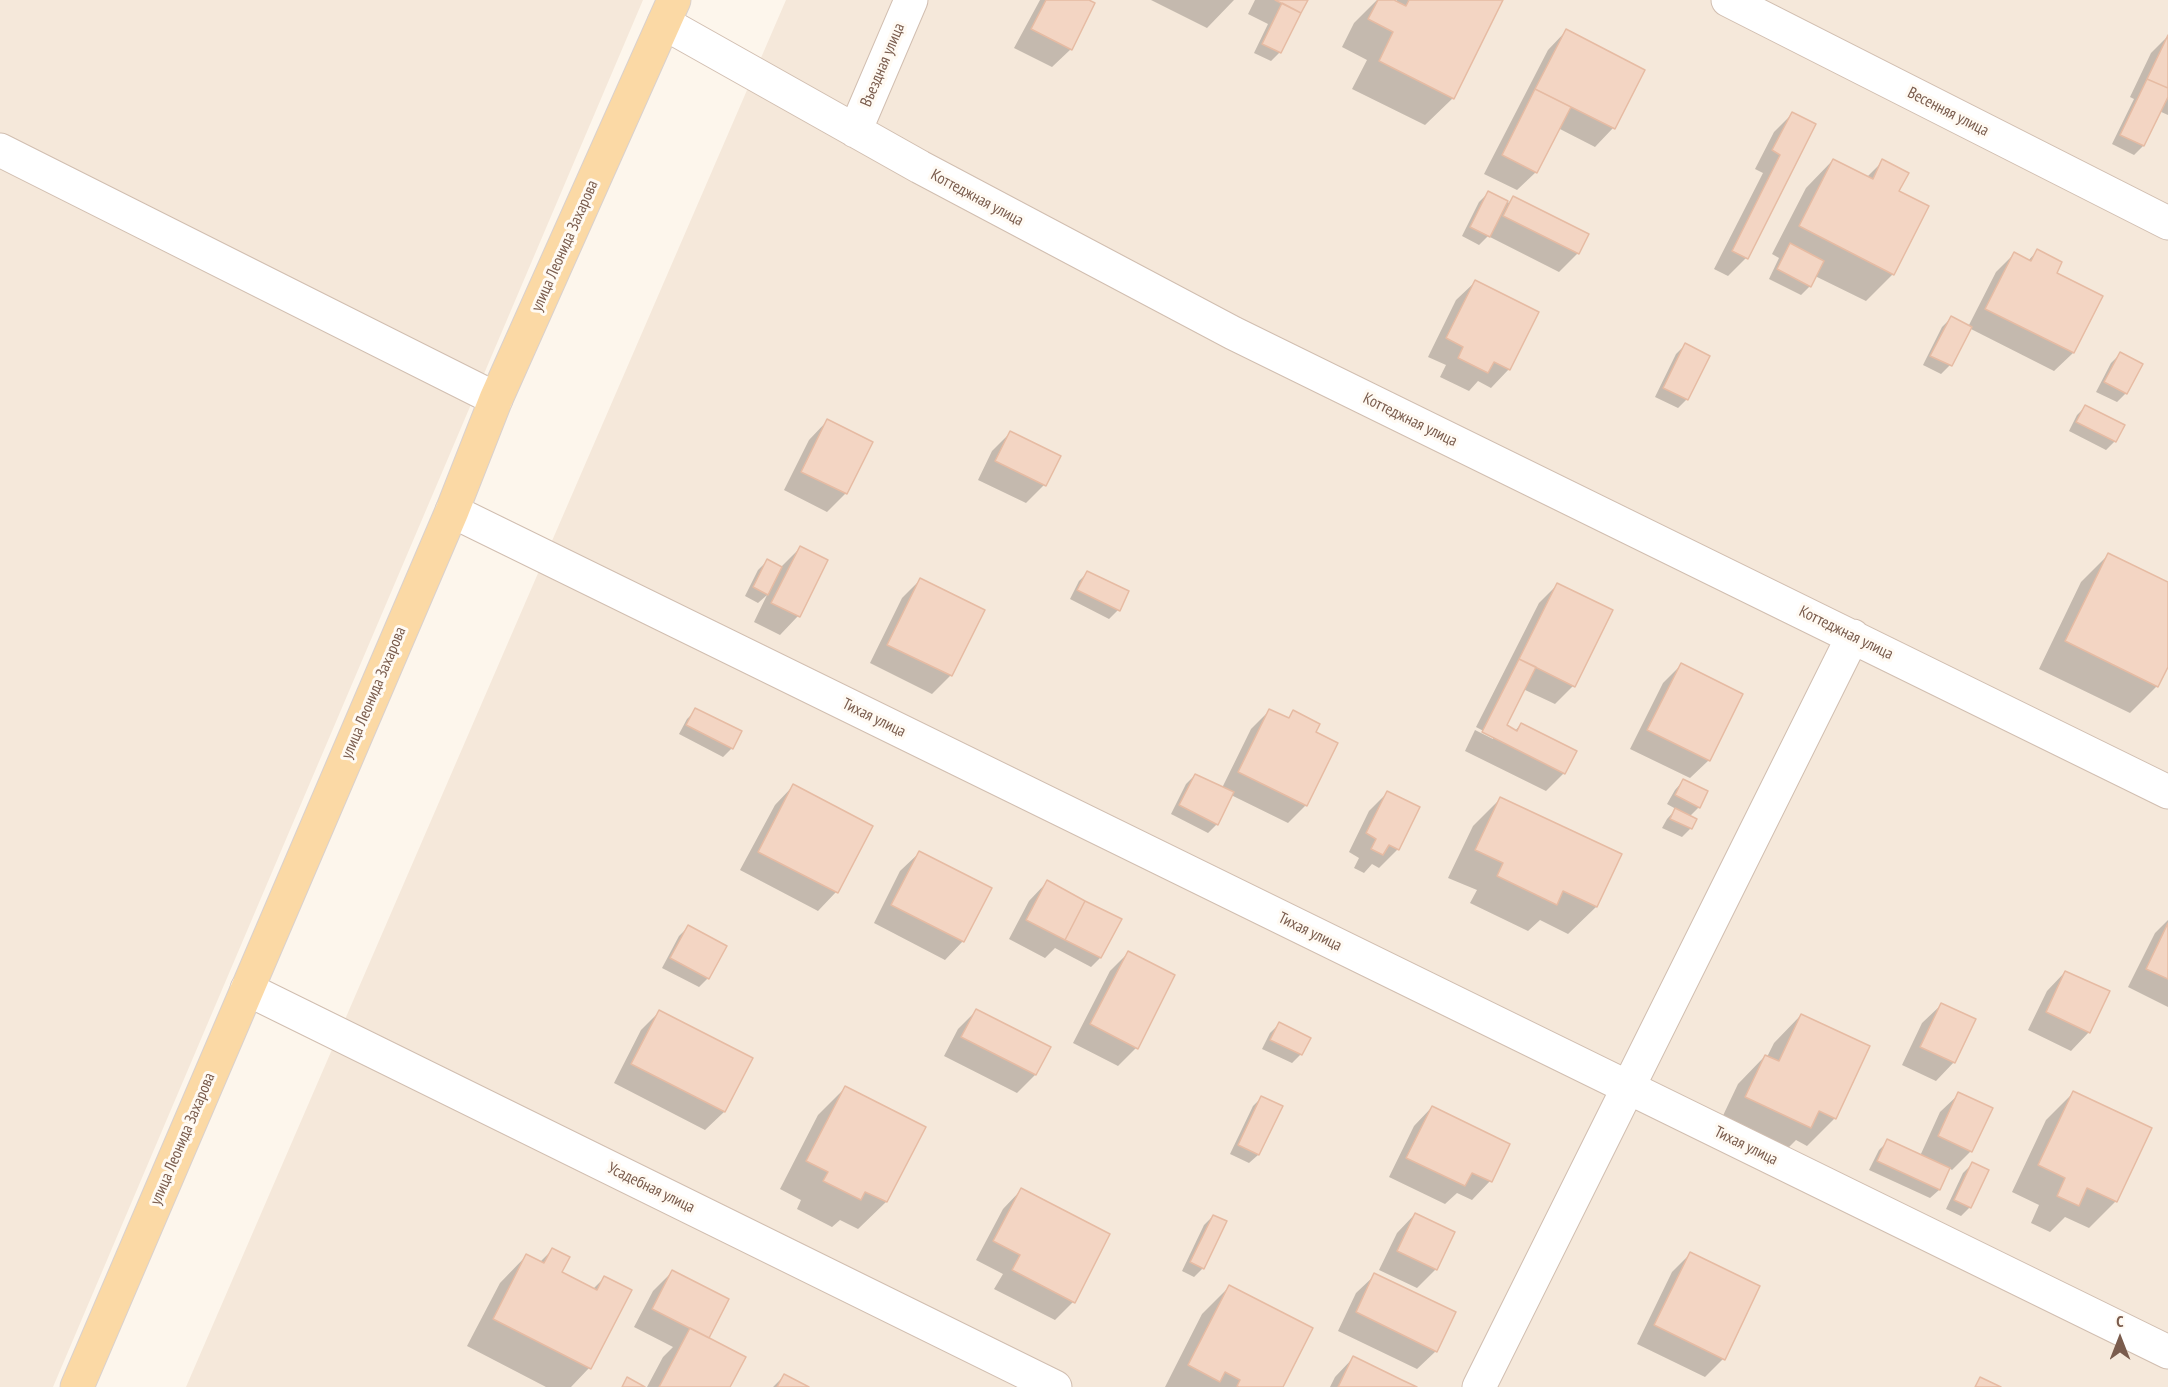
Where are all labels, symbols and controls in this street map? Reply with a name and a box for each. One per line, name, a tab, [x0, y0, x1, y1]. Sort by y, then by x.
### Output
street label: Въездная улица	[857, 20, 909, 110]
street label: Весенняя улица	[1904, 83, 1992, 141]
street label: Коттеджная улица	[927, 166, 1027, 230]
street label: улица Леонида Захарова	[527, 177, 603, 315]
street label: Коттеджная улица	[1360, 389, 1460, 451]
street label: Коттеджная улица	[1796, 602, 1896, 664]
street label: улица Леонида Захарова	[338, 624, 410, 762]
street label: Тихая улица	[839, 694, 909, 742]
street label: Тихая улица	[1275, 908, 1345, 956]
street label: улица Леонида Захарова	[147, 1070, 219, 1208]
street label: Тихая улица	[1711, 1122, 1781, 1170]
street label: Усадебная улица	[604, 1159, 698, 1217]
north arrow	[2090, 1309, 2150, 1369]
text: С	[2116, 1311, 2124, 1331]

